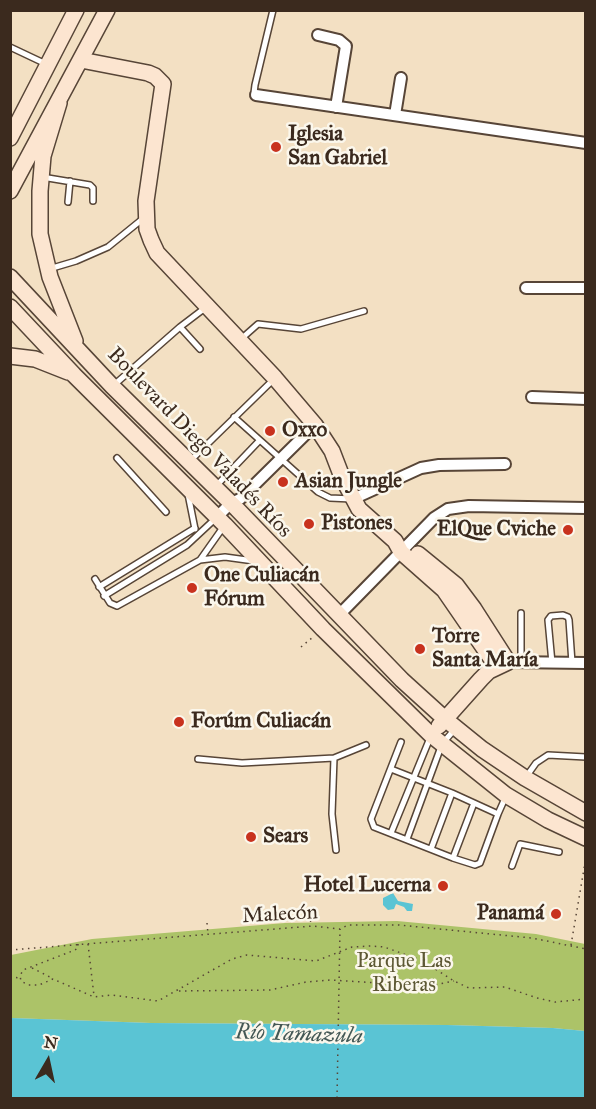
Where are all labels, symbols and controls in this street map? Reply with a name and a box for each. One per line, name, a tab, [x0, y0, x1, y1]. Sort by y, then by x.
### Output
place label: Iglesia San Gabriel	[288, 122, 387, 172]
marker: Iglesia San Gabriel	[269, 140, 283, 154]
street label: Boulevard Diego Valadés Ríos	[102, 343, 296, 543]
place label: Oxxo	[282, 418, 327, 444]
marker: Oxxo	[263, 424, 277, 438]
place label: Asian Jungle	[295, 469, 402, 495]
marker: Asian Jungle	[276, 475, 290, 489]
place label: Pistones	[321, 511, 392, 537]
marker: Pistones	[302, 517, 316, 531]
place label: ElQue Cviche	[437, 517, 556, 543]
marker: ElQue Cviche	[561, 523, 575, 537]
place label: One Culiacán Fórum	[204, 563, 320, 613]
marker: One Culiacán Fórum	[185, 581, 199, 595]
place label: Torre Santa María	[432, 624, 538, 674]
marker: Torre Santa María	[413, 642, 427, 656]
place label: Forúm Culiacán	[191, 709, 331, 735]
marker: Forúm Culiacán	[172, 715, 186, 729]
place label: Sears	[263, 824, 308, 850]
marker: Sears	[244, 830, 258, 844]
place label: Hotel Lucerna	[304, 873, 431, 899]
marker: Hotel Lucerna	[436, 879, 450, 893]
street label: Malecón	[241, 900, 319, 930]
place label: Panamá	[477, 901, 544, 927]
marker: Panamá	[549, 907, 563, 921]
park label: Parque Las Riberas	[357, 949, 451, 999]
water label: Río Tamazula	[235, 1020, 363, 1050]
north arrow	[18, 1031, 78, 1091]
text: N	[43, 1032, 59, 1053]

